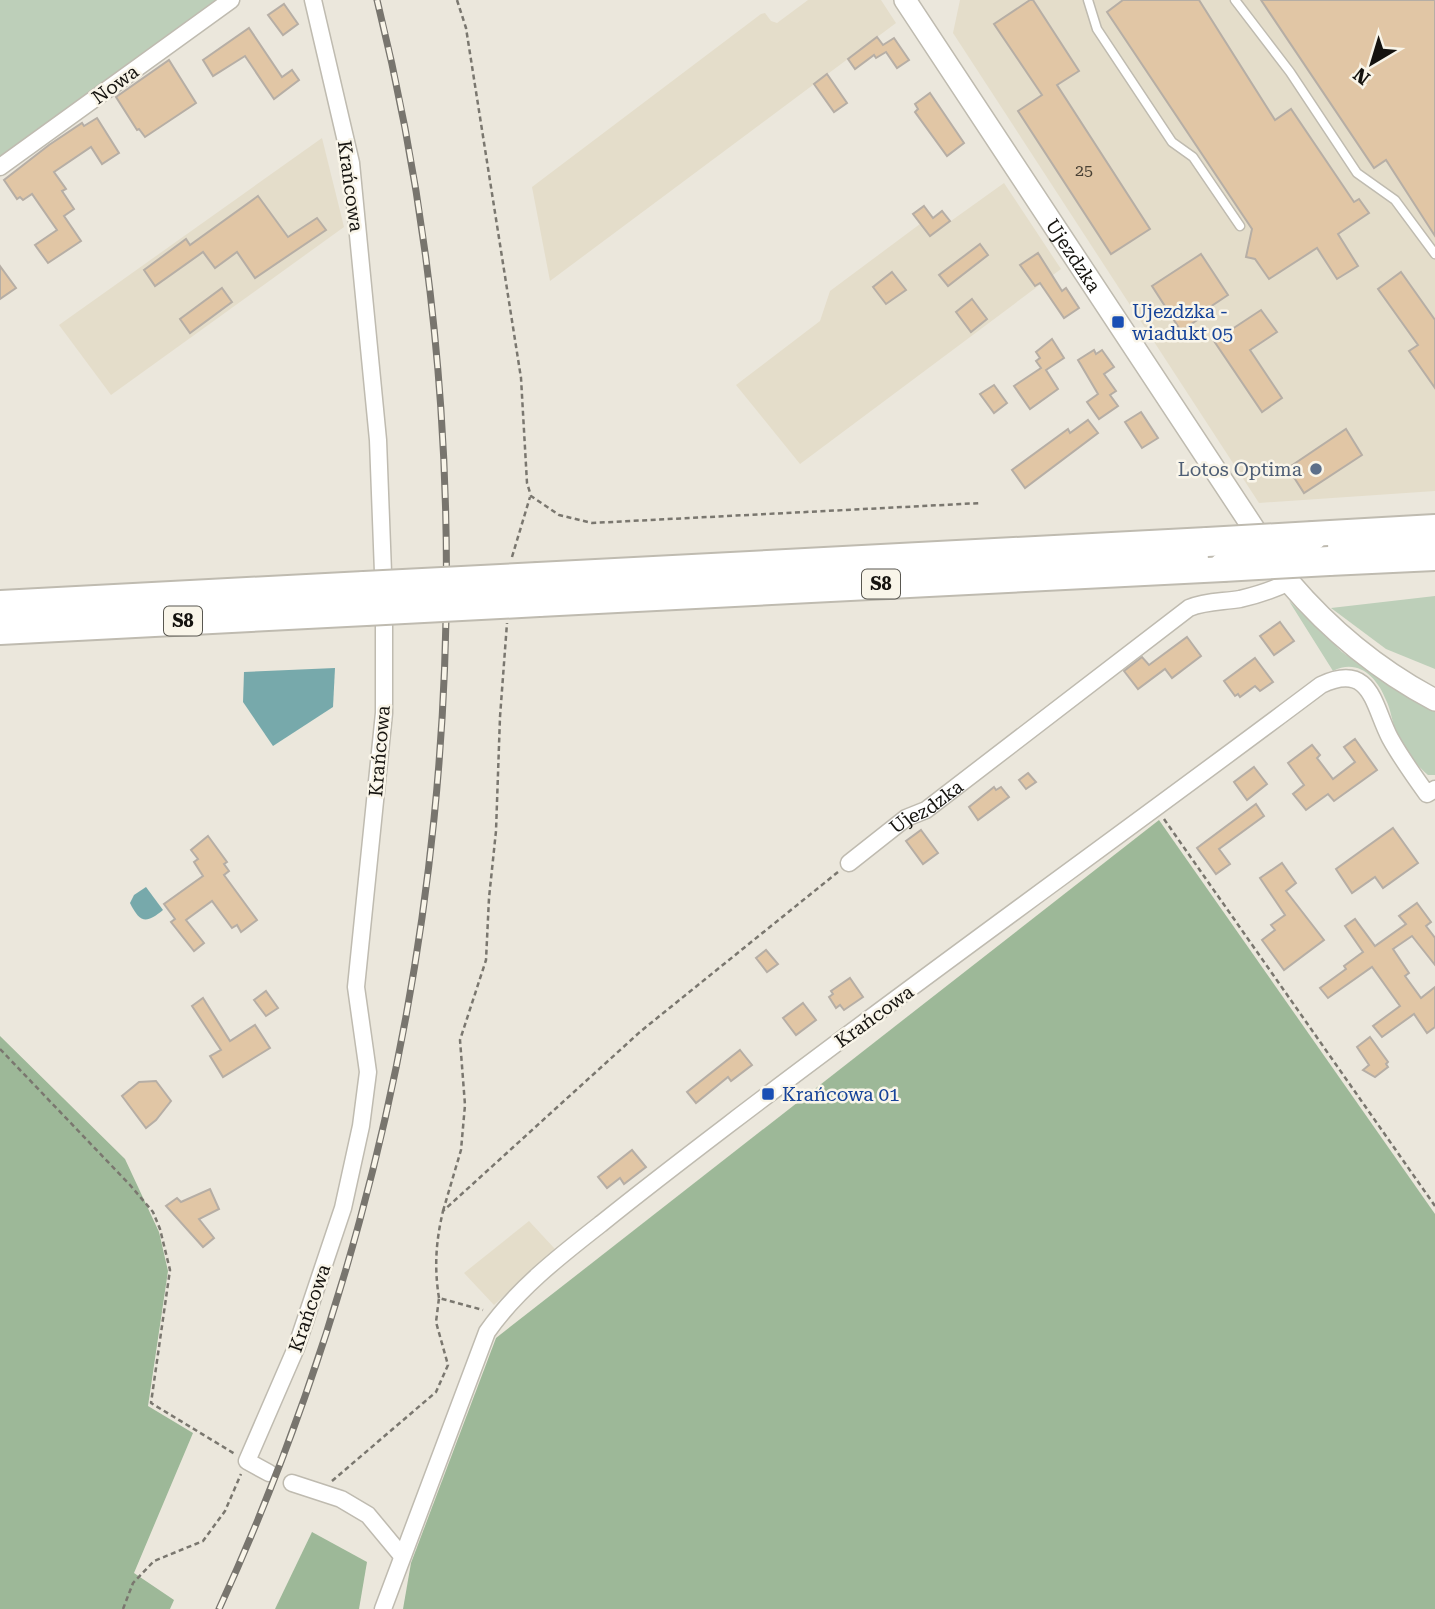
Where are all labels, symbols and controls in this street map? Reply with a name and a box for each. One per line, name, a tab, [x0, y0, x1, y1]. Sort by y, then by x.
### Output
north arrow	[1337, 28, 1407, 98]
street label: Nowa	[87, 59, 144, 109]
text: N	[1349, 62, 1375, 90]
street label: Krańcowa	[333, 139, 368, 234]
house number: 25	[1075, 161, 1093, 180]
street label: Ujezdzka	[1041, 215, 1106, 297]
place label: Ujezdzka - wiadukt 05	[1132, 300, 1233, 345]
marker: Ujezdzka - wiadukt 05	[1110, 314, 1126, 330]
place label: Lotos Optima	[1178, 458, 1303, 481]
marker: Lotos Optima	[1308, 461, 1324, 477]
road number: S8	[862, 570, 900, 598]
road number: S8	[164, 606, 202, 636]
street label: Krańcowa	[364, 704, 395, 798]
street label: Ujezdzka	[885, 774, 968, 839]
street label: Krańcowa	[830, 980, 919, 1053]
place label: Krańcowa 01	[782, 1083, 900, 1106]
marker: Krańcowa 01	[760, 1086, 776, 1102]
street label: Krańcowa	[284, 1260, 335, 1355]

